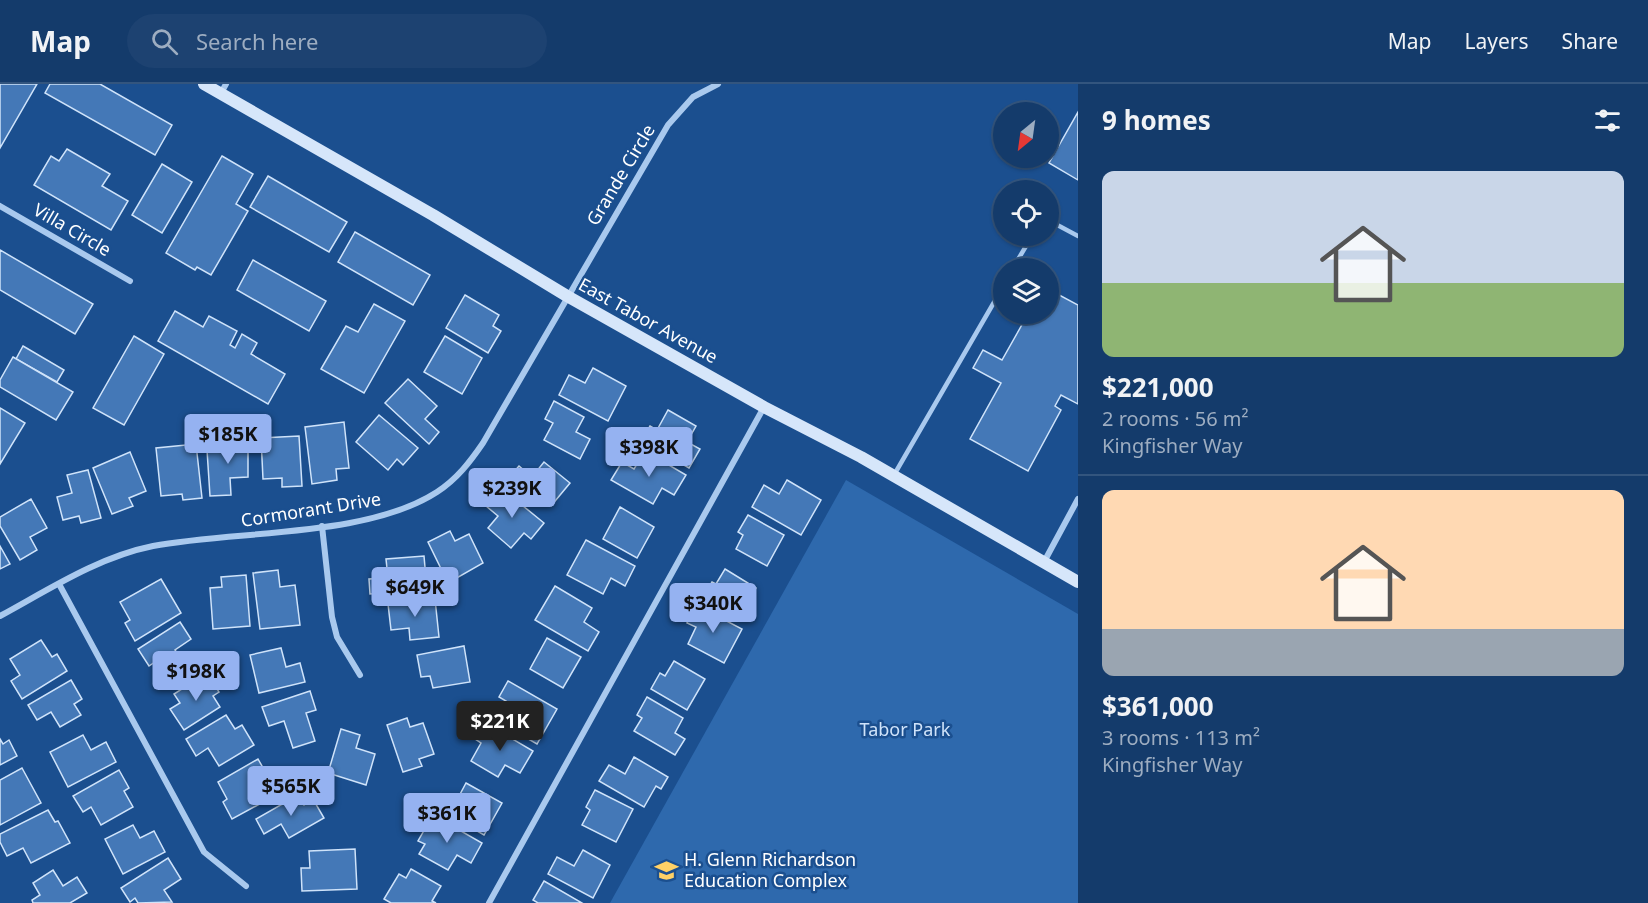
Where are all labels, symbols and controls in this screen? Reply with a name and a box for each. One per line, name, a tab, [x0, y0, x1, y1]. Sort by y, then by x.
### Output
search box	[127, 14, 547, 68]
text: Map	[30, 22, 91, 60]
icon: search	[148, 25, 181, 58]
text: Search here	[196, 26, 318, 56]
text: Map	[1388, 27, 1432, 55]
text: Layers	[1465, 27, 1529, 55]
text: Share	[1562, 27, 1618, 55]
north arrow	[993, 102, 1059, 168]
map controls	[993, 102, 1059, 324]
text: 9 homes	[1102, 102, 1211, 138]
icon: filters	[1591, 104, 1624, 137]
street label: Grande Circle	[581, 120, 660, 229]
button: locate	[993, 180, 1059, 246]
street label: Villa Circle	[29, 197, 116, 261]
icon: home	[1309, 210, 1417, 318]
button: layers	[993, 258, 1059, 324]
street label: East Tabor Avenue	[575, 272, 722, 368]
text: $221,000	[1102, 369, 1214, 405]
text: 2 rooms · 56 m²	[1102, 405, 1249, 432]
pin: $185K	[186, 414, 270, 465]
text: $185K	[198, 420, 258, 447]
pin: $398K	[607, 427, 691, 478]
text: Kingfisher Way	[1102, 432, 1243, 459]
text: $398K	[619, 433, 679, 460]
pin: $239K	[470, 468, 554, 519]
text: $239K	[482, 474, 542, 501]
street label: Cormorant Drive	[239, 486, 383, 532]
icon: home	[1309, 529, 1417, 637]
pin: $649K	[373, 567, 457, 618]
text: $649K	[385, 573, 445, 600]
pin: $340K	[671, 583, 755, 634]
text: $340K	[683, 589, 743, 616]
pin: $198K	[154, 651, 238, 702]
text: $198K	[166, 657, 226, 684]
text: $361,000	[1102, 688, 1214, 724]
pin: $221K	[458, 701, 542, 752]
text: $221K	[470, 707, 530, 734]
park label: Tabor Park	[860, 717, 951, 741]
text: 3 rooms · 113 m²	[1102, 724, 1260, 751]
text: Kingfisher Way	[1102, 751, 1243, 778]
pin: $565K	[249, 766, 333, 817]
text: $565K	[261, 772, 321, 799]
pin: $361K	[405, 793, 489, 844]
text: $361K	[417, 799, 477, 826]
place label: H. Glenn Richardson Education Complex	[684, 847, 856, 892]
school or university icon: H. Glenn Richardson Education Complex	[653, 857, 679, 883]

